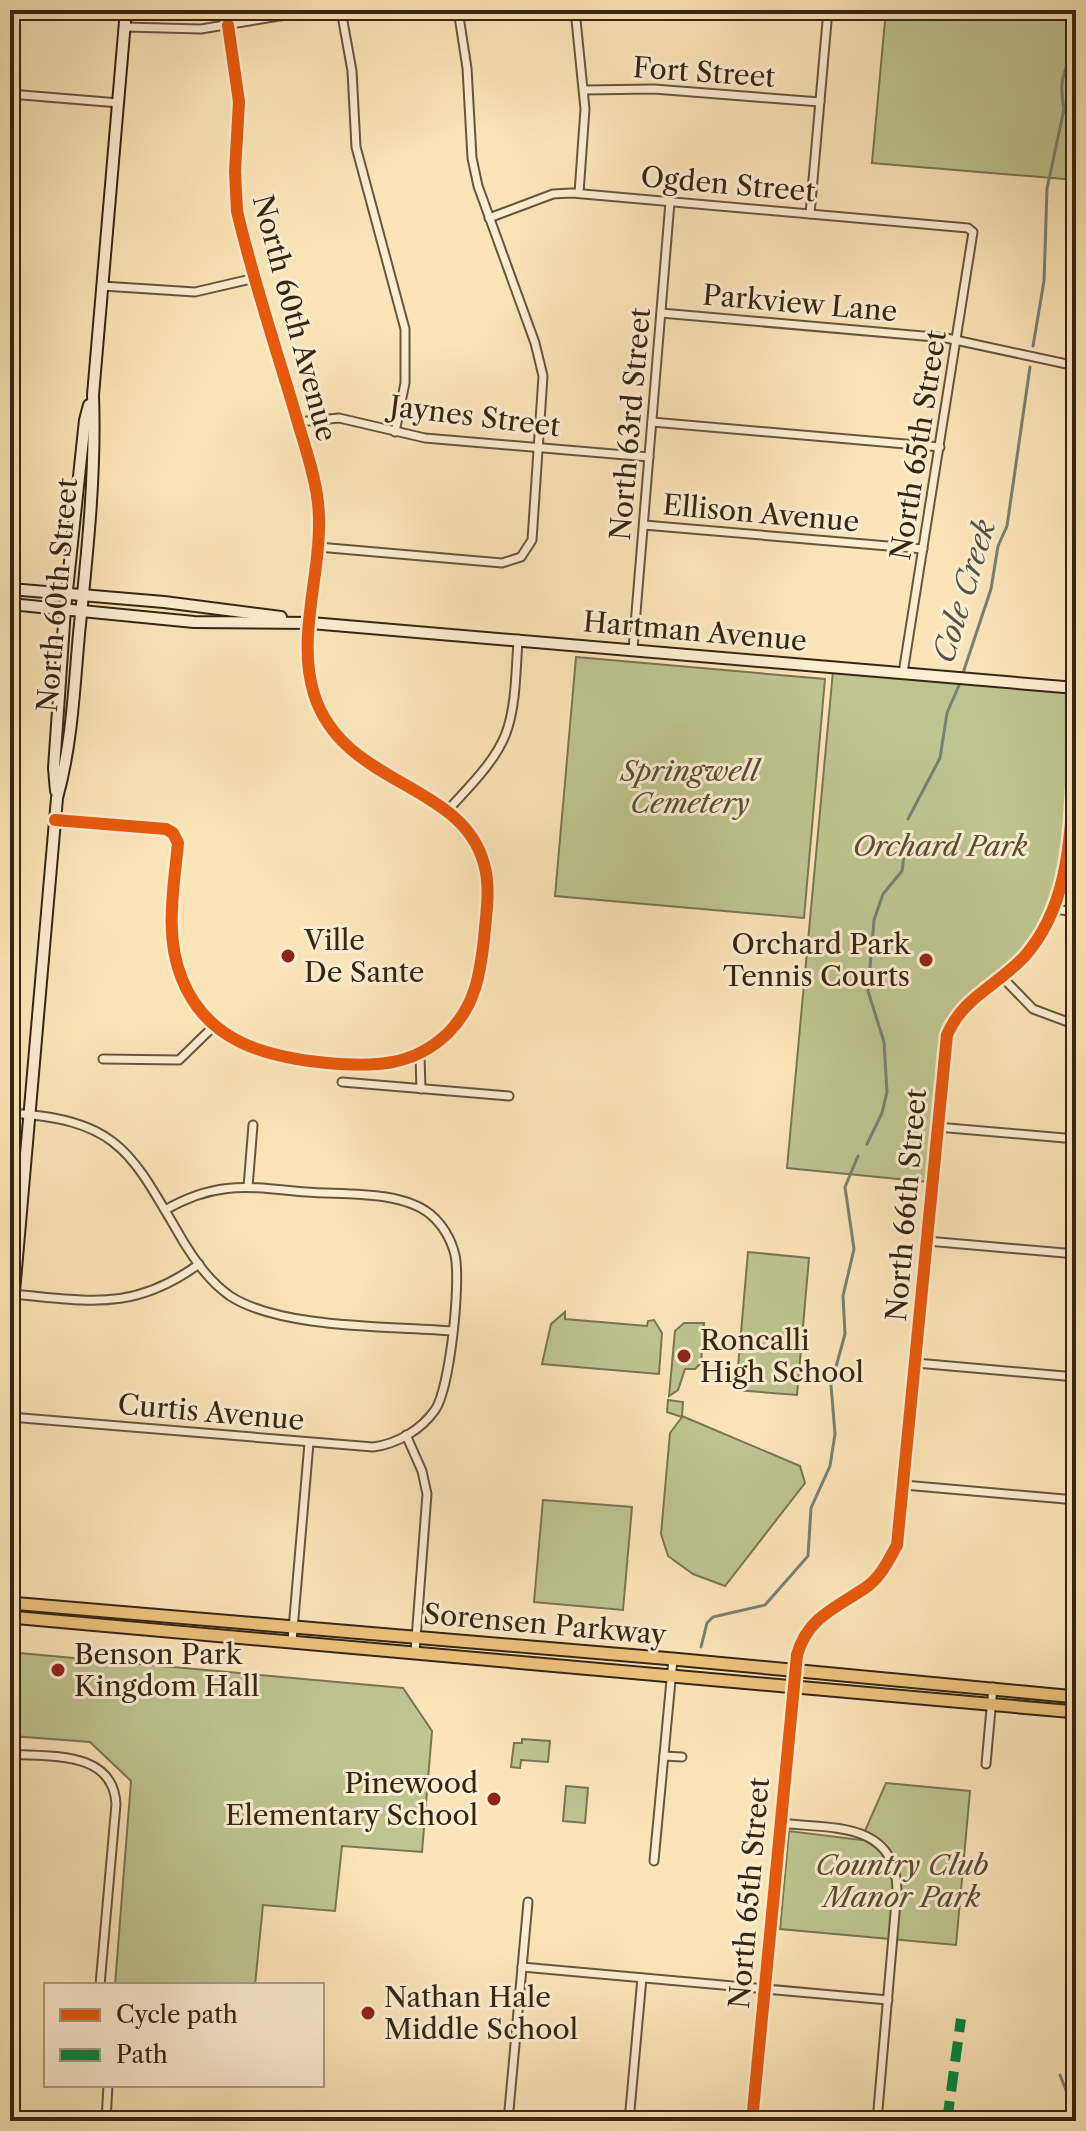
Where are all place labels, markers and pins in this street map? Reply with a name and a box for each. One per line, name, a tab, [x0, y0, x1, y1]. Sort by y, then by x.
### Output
place label: Ville De Sante	[303, 923, 424, 989]
place label: Orchard Park Tennis Courts	[723, 927, 912, 993]
marker: Ville De Sante	[279, 947, 297, 965]
marker: Orchard Park Tennis Courts	[917, 951, 935, 969]
place label: Roncalli High School	[700, 1323, 864, 1389]
marker: Roncalli High School	[675, 1347, 693, 1365]
place label: Benson Park Kingdom Hall	[74, 1637, 259, 1703]
marker: Benson Park Kingdom Hall	[49, 1661, 67, 1679]
place label: Pinewood Elementary School	[225, 1766, 478, 1832]
marker: Pinewood Elementary School	[485, 1790, 503, 1808]
place label: Nathan Hale Middle School	[384, 1980, 578, 2046]
marker: Nathan Hale Middle School	[359, 2004, 377, 2022]

